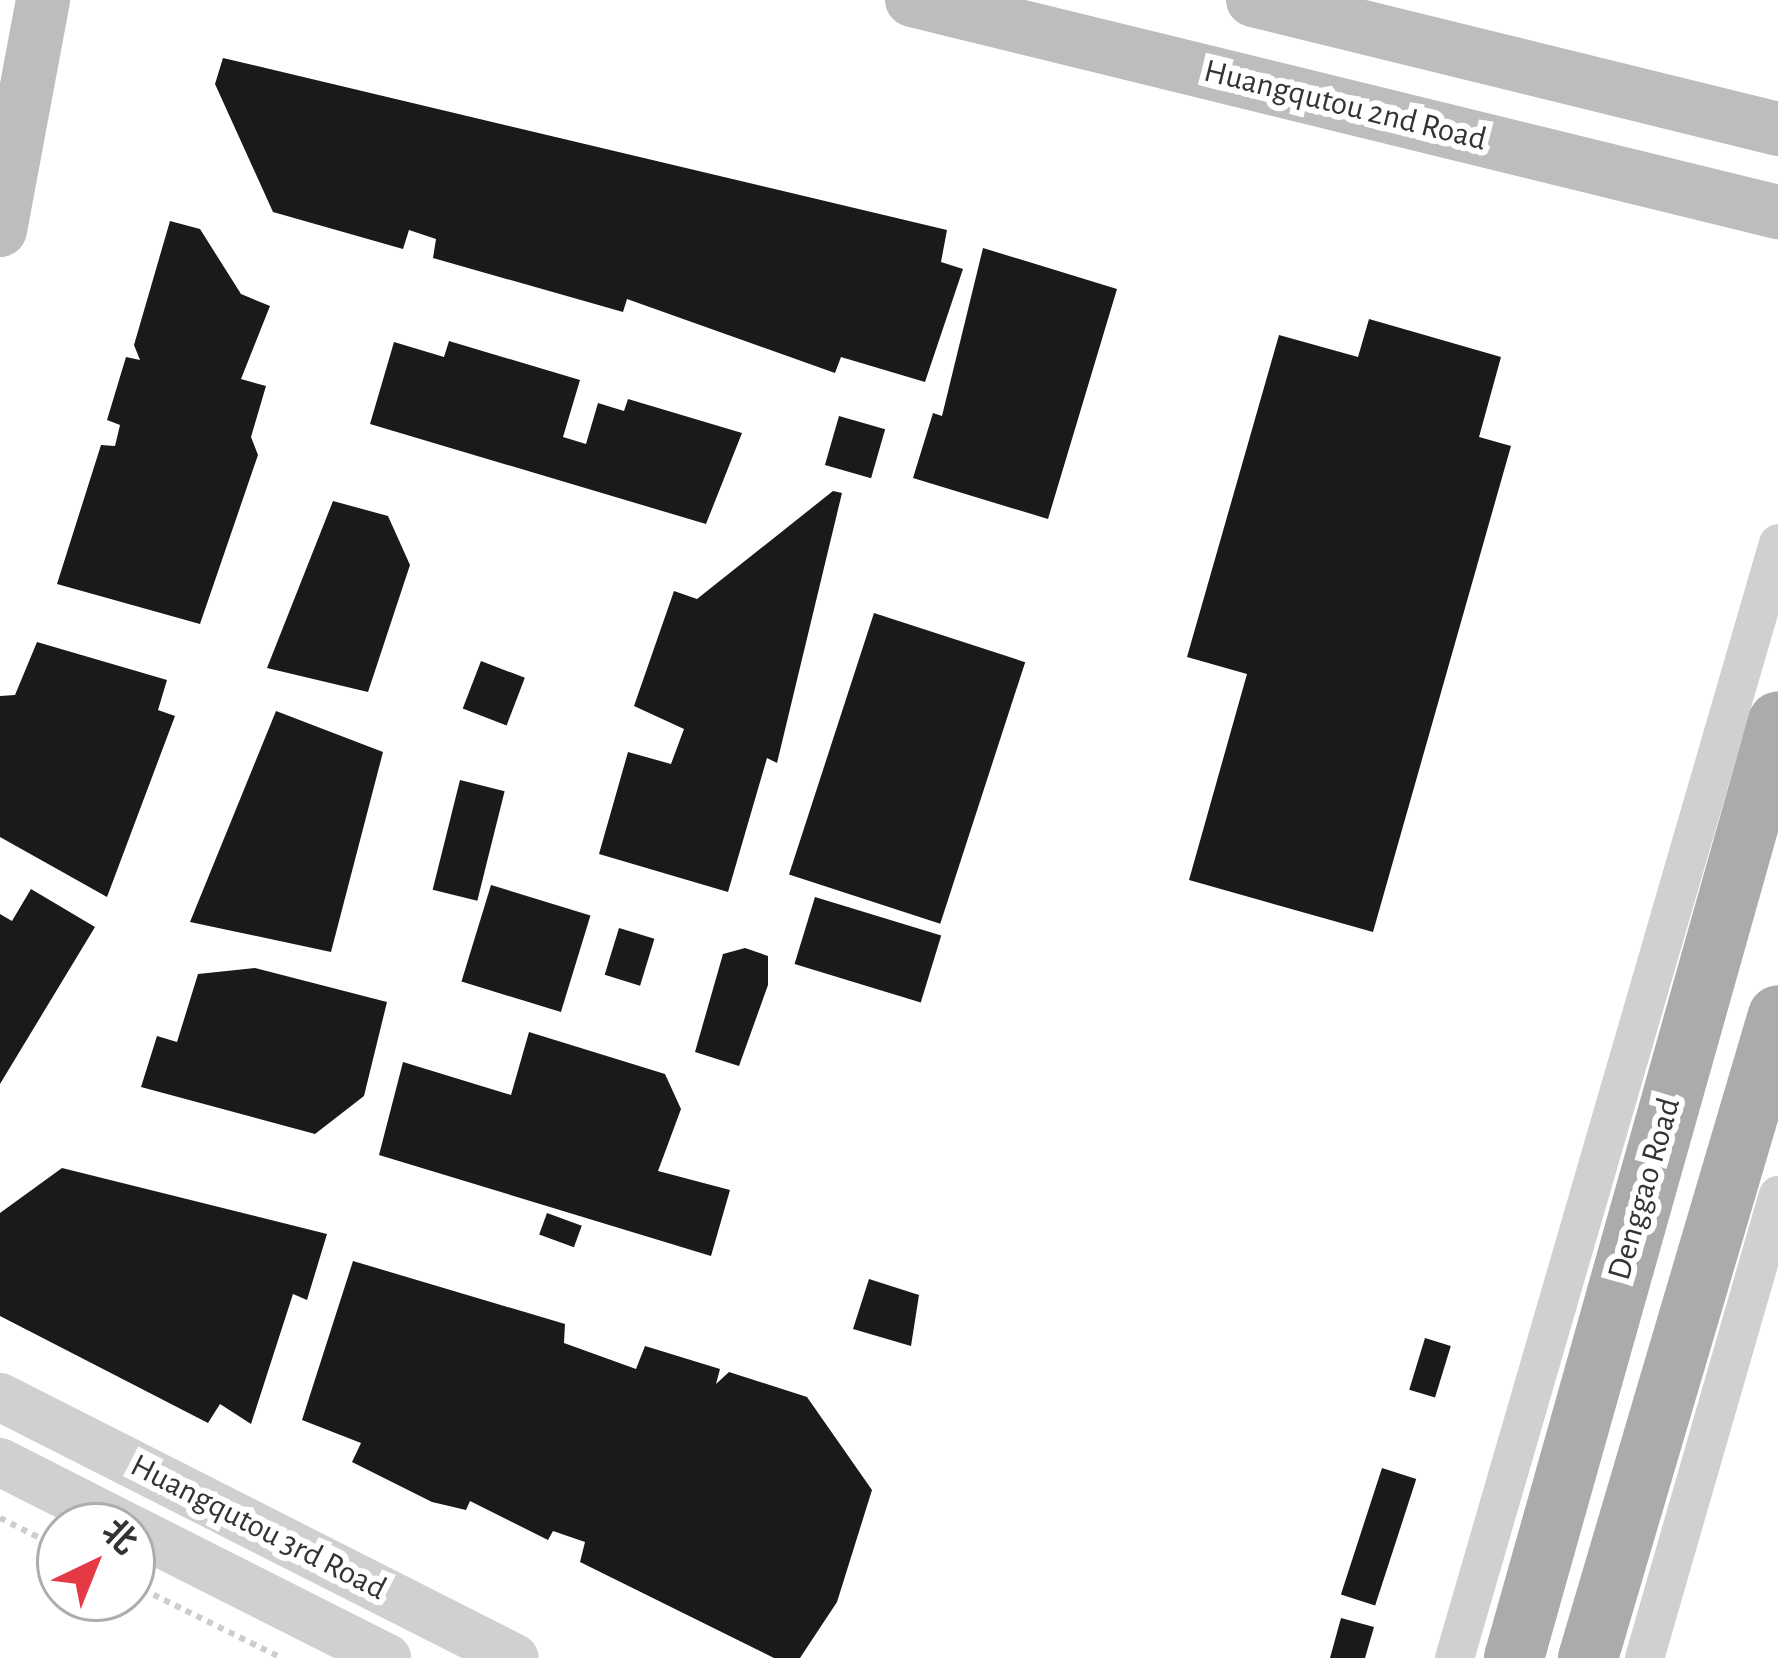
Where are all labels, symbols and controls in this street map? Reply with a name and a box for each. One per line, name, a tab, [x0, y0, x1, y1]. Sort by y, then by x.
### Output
street label: Huangqutou 2nd Road	[1200, 52, 1490, 160]
street label: Denggao Road	[1600, 1093, 1690, 1285]
street label: Huangqutou 3rd Road	[124, 1446, 392, 1610]
north arrow	[36, 1502, 156, 1622]
text: 北	[96, 1514, 142, 1561]

